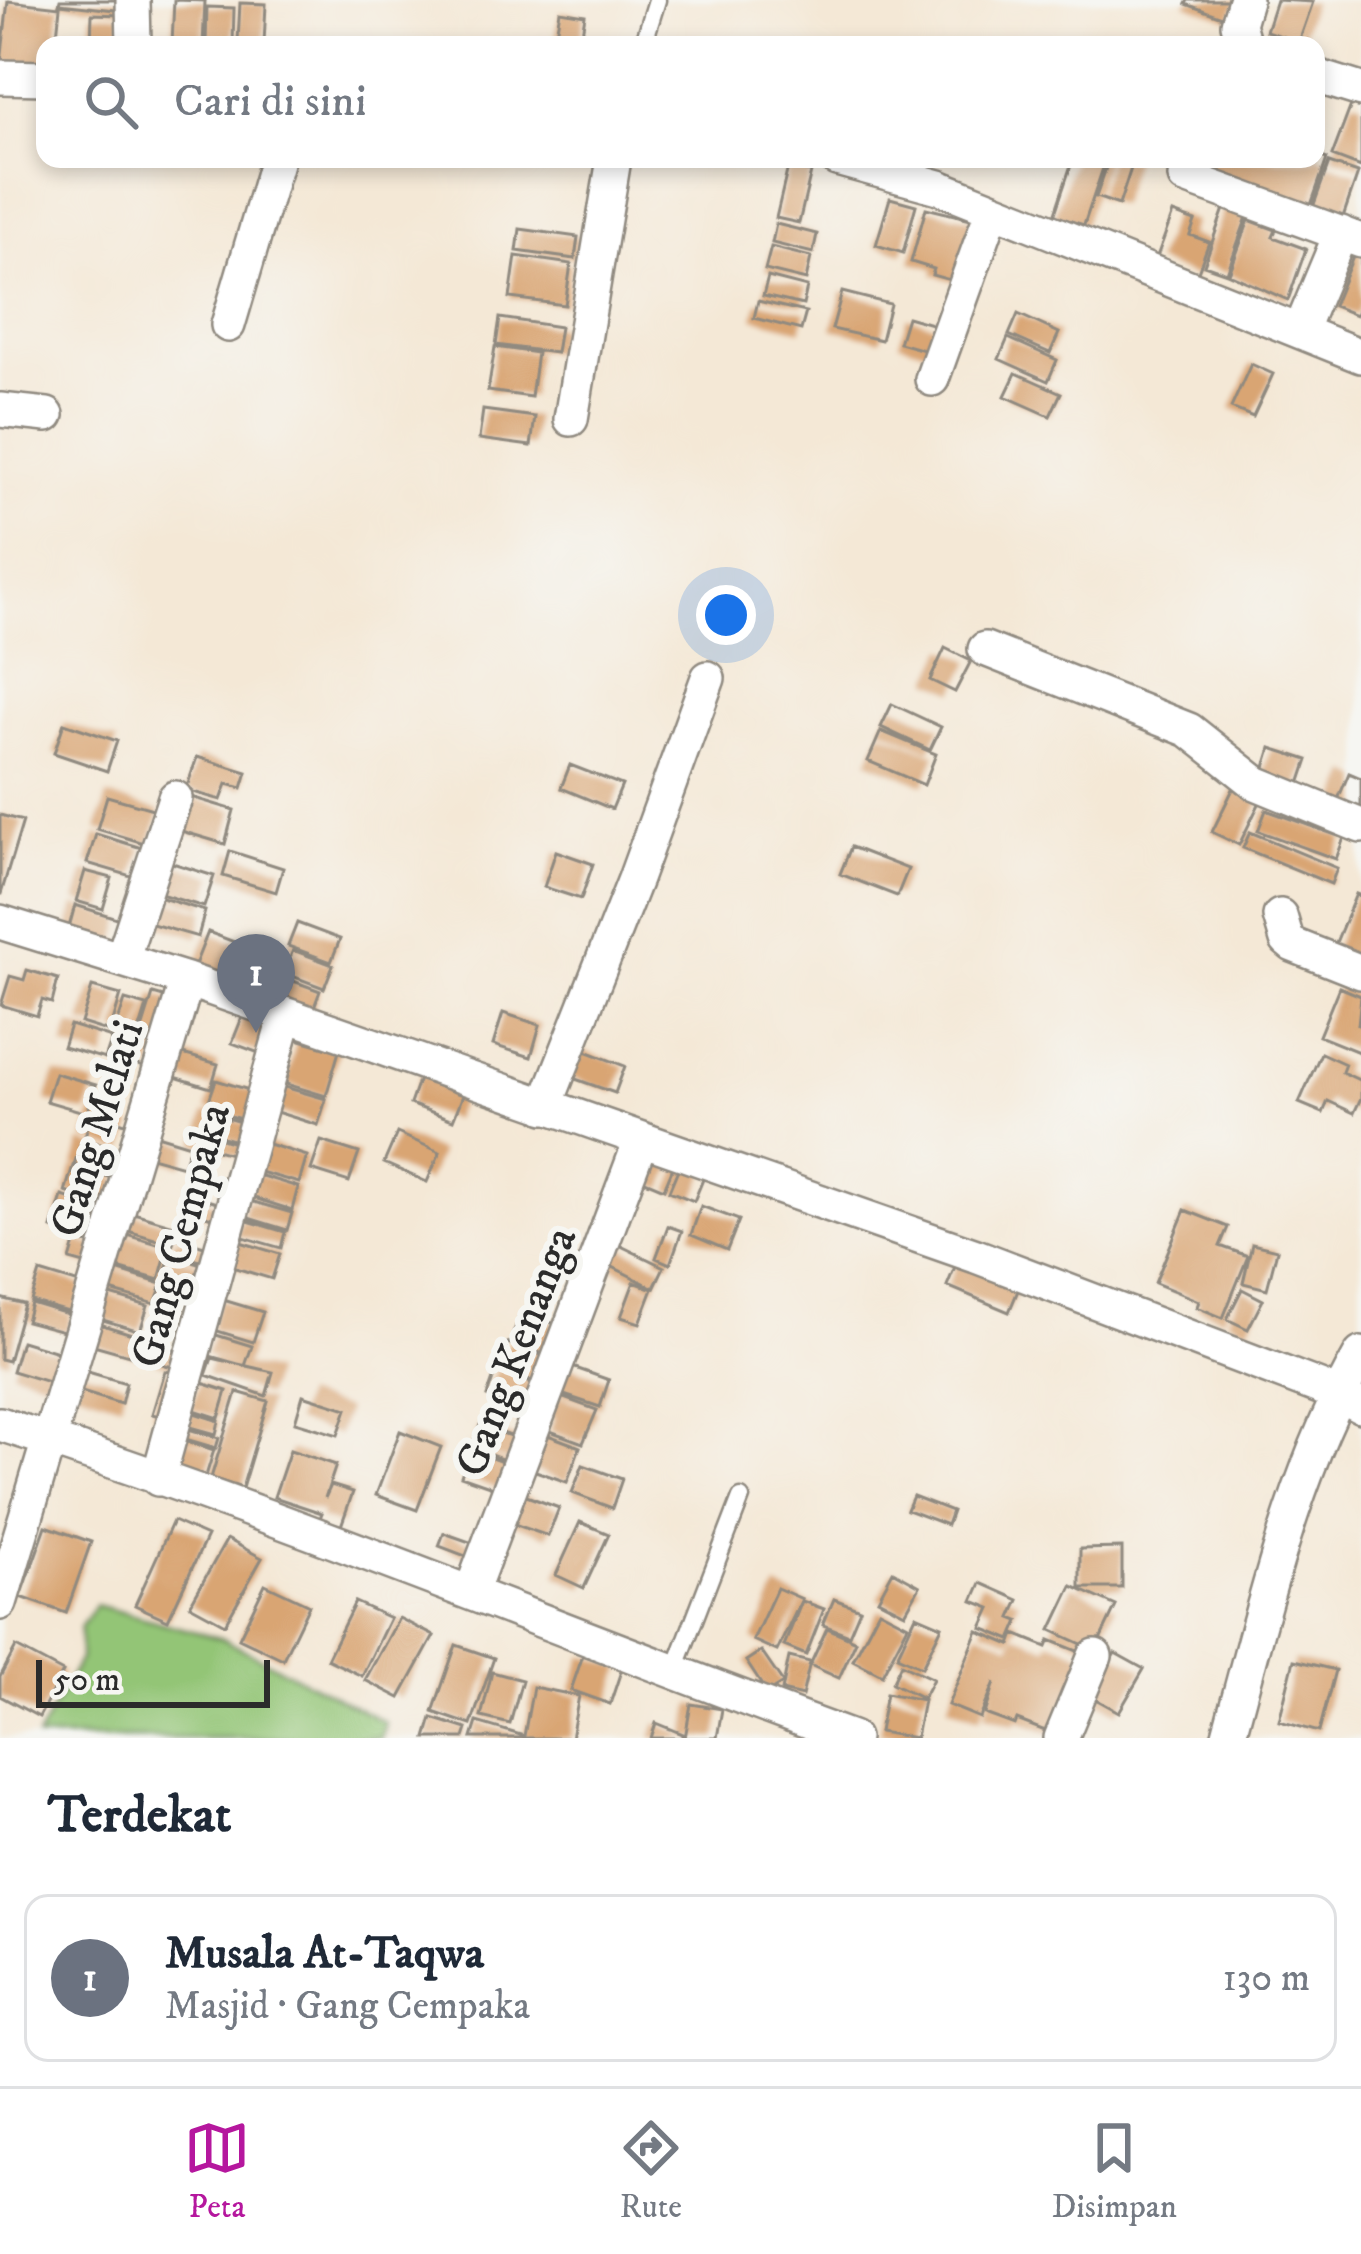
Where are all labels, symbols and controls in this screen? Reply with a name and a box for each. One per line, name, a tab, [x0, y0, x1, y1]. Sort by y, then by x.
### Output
search box	[36, 36, 1325, 168]
icon: search	[78, 69, 144, 135]
text: Cari di sini	[174, 74, 366, 130]
your location	[696, 585, 756, 645]
pin: 1	[217, 934, 295, 1033]
street label: Gang Melati	[38, 1014, 157, 1244]
street label: Gang Cempaka	[120, 1098, 244, 1374]
street label: Gang Kenanga	[444, 1219, 590, 1485]
scale bar	[36, 1654, 270, 1707]
text: 50 m	[54, 1660, 120, 1701]
text: Terdekat	[48, 1784, 231, 1848]
text: Musala At-Taqwa	[165, 1926, 484, 1982]
text: 1	[83, 1954, 97, 2003]
text: 130 m	[1222, 1954, 1310, 2003]
text: Masjid · Gang Cempaka	[165, 1982, 530, 2031]
tab: Peta	[184, 2115, 250, 2228]
tab: Rute	[618, 2115, 684, 2228]
tab: Disimpan	[1052, 2115, 1177, 2228]

